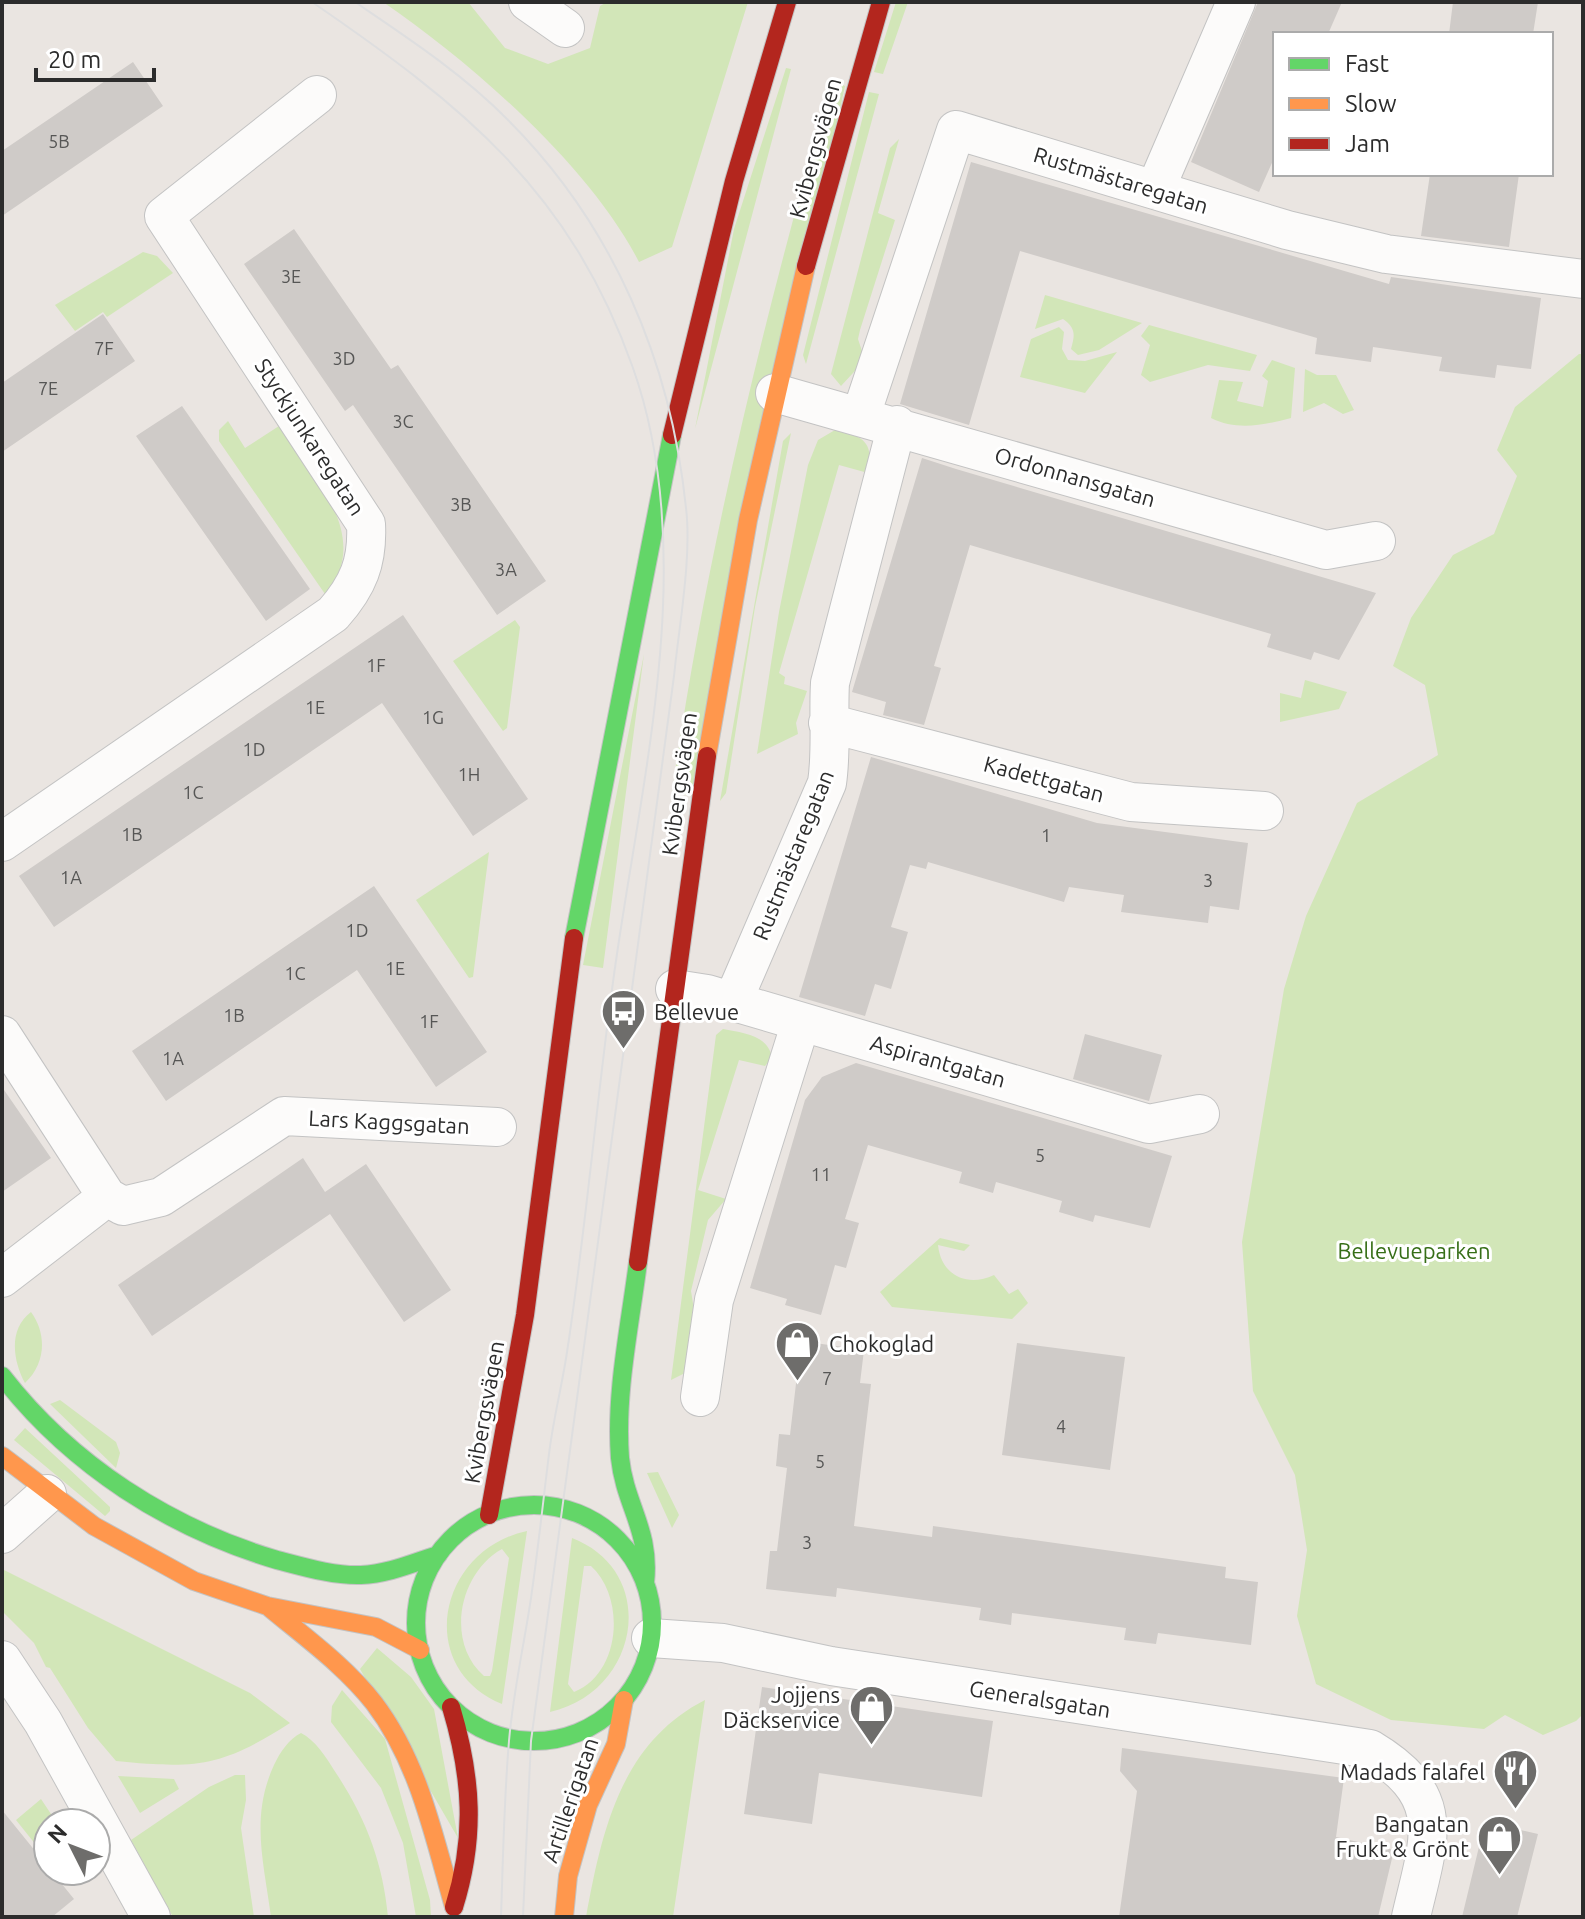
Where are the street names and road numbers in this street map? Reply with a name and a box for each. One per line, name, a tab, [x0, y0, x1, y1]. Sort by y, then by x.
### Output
street label: Kvibergsvägen	[784, 75, 845, 221]
street label: Rustmästaregatan	[1031, 141, 1211, 218]
street label: Styckjunkaregatan	[250, 354, 370, 520]
street label: Ordonnansgatan	[992, 442, 1158, 511]
street label: Kvibergsvägen	[656, 711, 701, 857]
street label: Kadettgatan	[981, 750, 1107, 807]
street label: Rustmästaregatan	[747, 766, 838, 943]
street label: Aspirantgatan	[868, 1029, 1009, 1092]
street label: Lars Kaggsgatan	[308, 1105, 470, 1138]
street label: Kvibergsvägen	[459, 1339, 508, 1485]
street label: Generalsgatan	[968, 1675, 1113, 1722]
street label: Artillerigatan	[536, 1734, 603, 1866]

